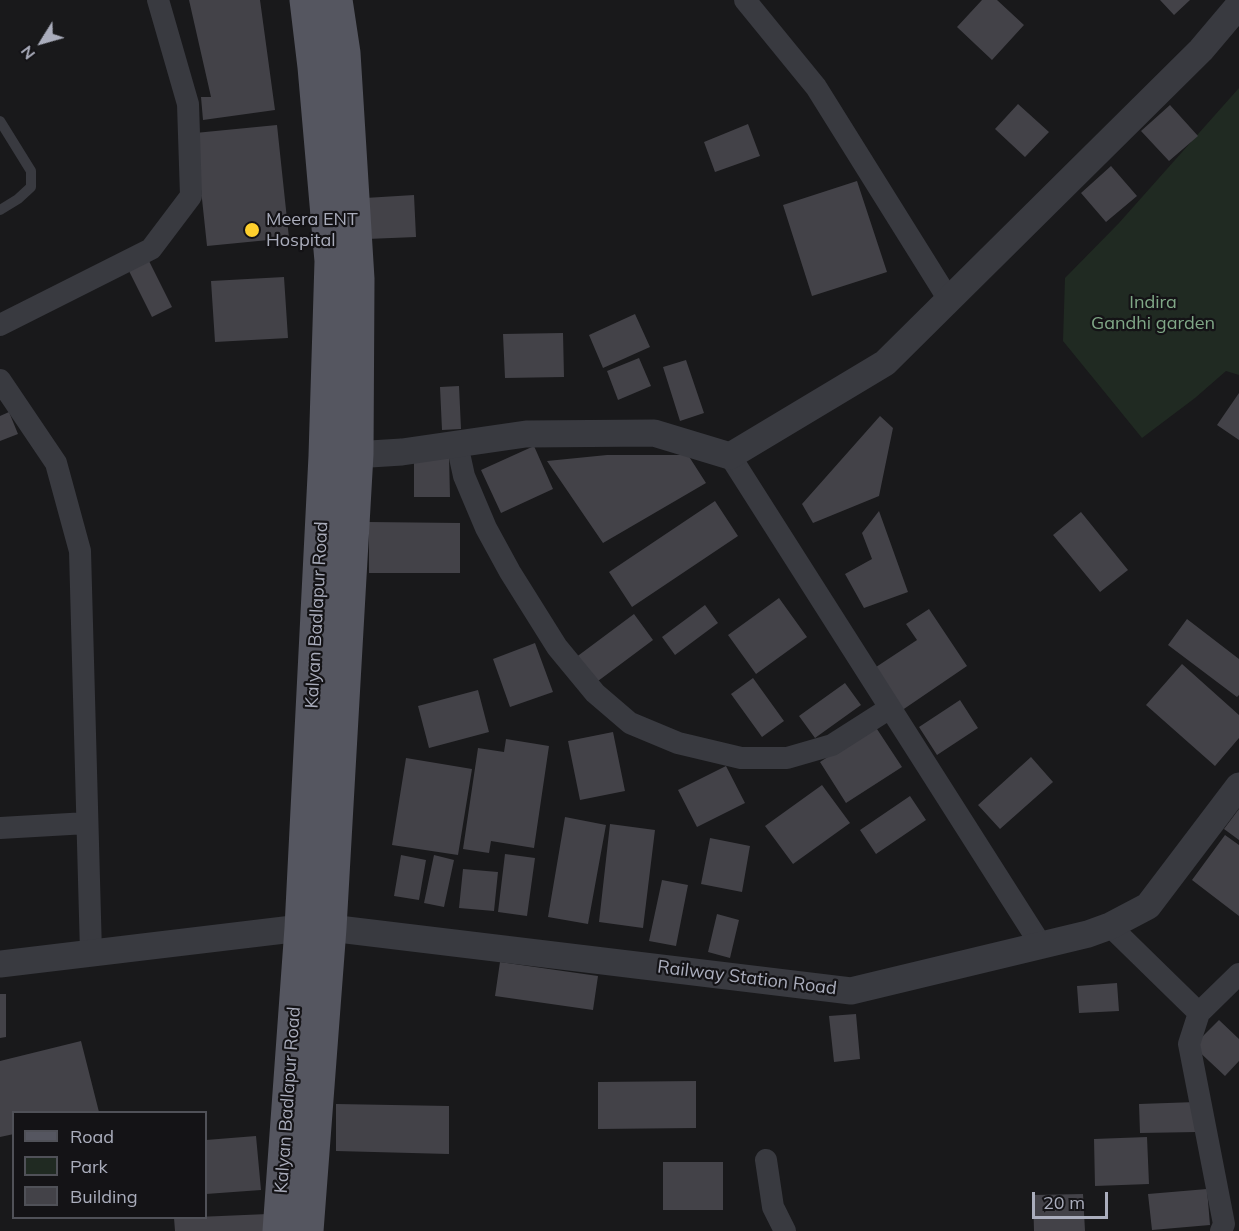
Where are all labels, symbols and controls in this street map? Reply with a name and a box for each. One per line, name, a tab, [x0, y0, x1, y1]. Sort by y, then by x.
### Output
north arrow	[12, 12, 72, 72]
text: N	[16, 42, 39, 64]
place label: Meera ENT Hospital	[266, 209, 358, 252]
marker: Meera ENT Hospital	[243, 221, 261, 239]
park label: Indira Gandhi garden	[1091, 292, 1215, 334]
street label: Kalyan Badlapur Road	[301, 521, 333, 709]
street label: Railway Station Road	[656, 956, 838, 1000]
street label: Kalyan Badlapur Road	[271, 1006, 305, 1194]
legend	[12, 1111, 207, 1219]
text: Road	[70, 1125, 114, 1148]
text: Park	[70, 1155, 108, 1178]
scale bar	[1035, 1180, 1112, 1218]
text: Building	[70, 1185, 138, 1208]
text: 20 m	[1043, 1191, 1085, 1214]

